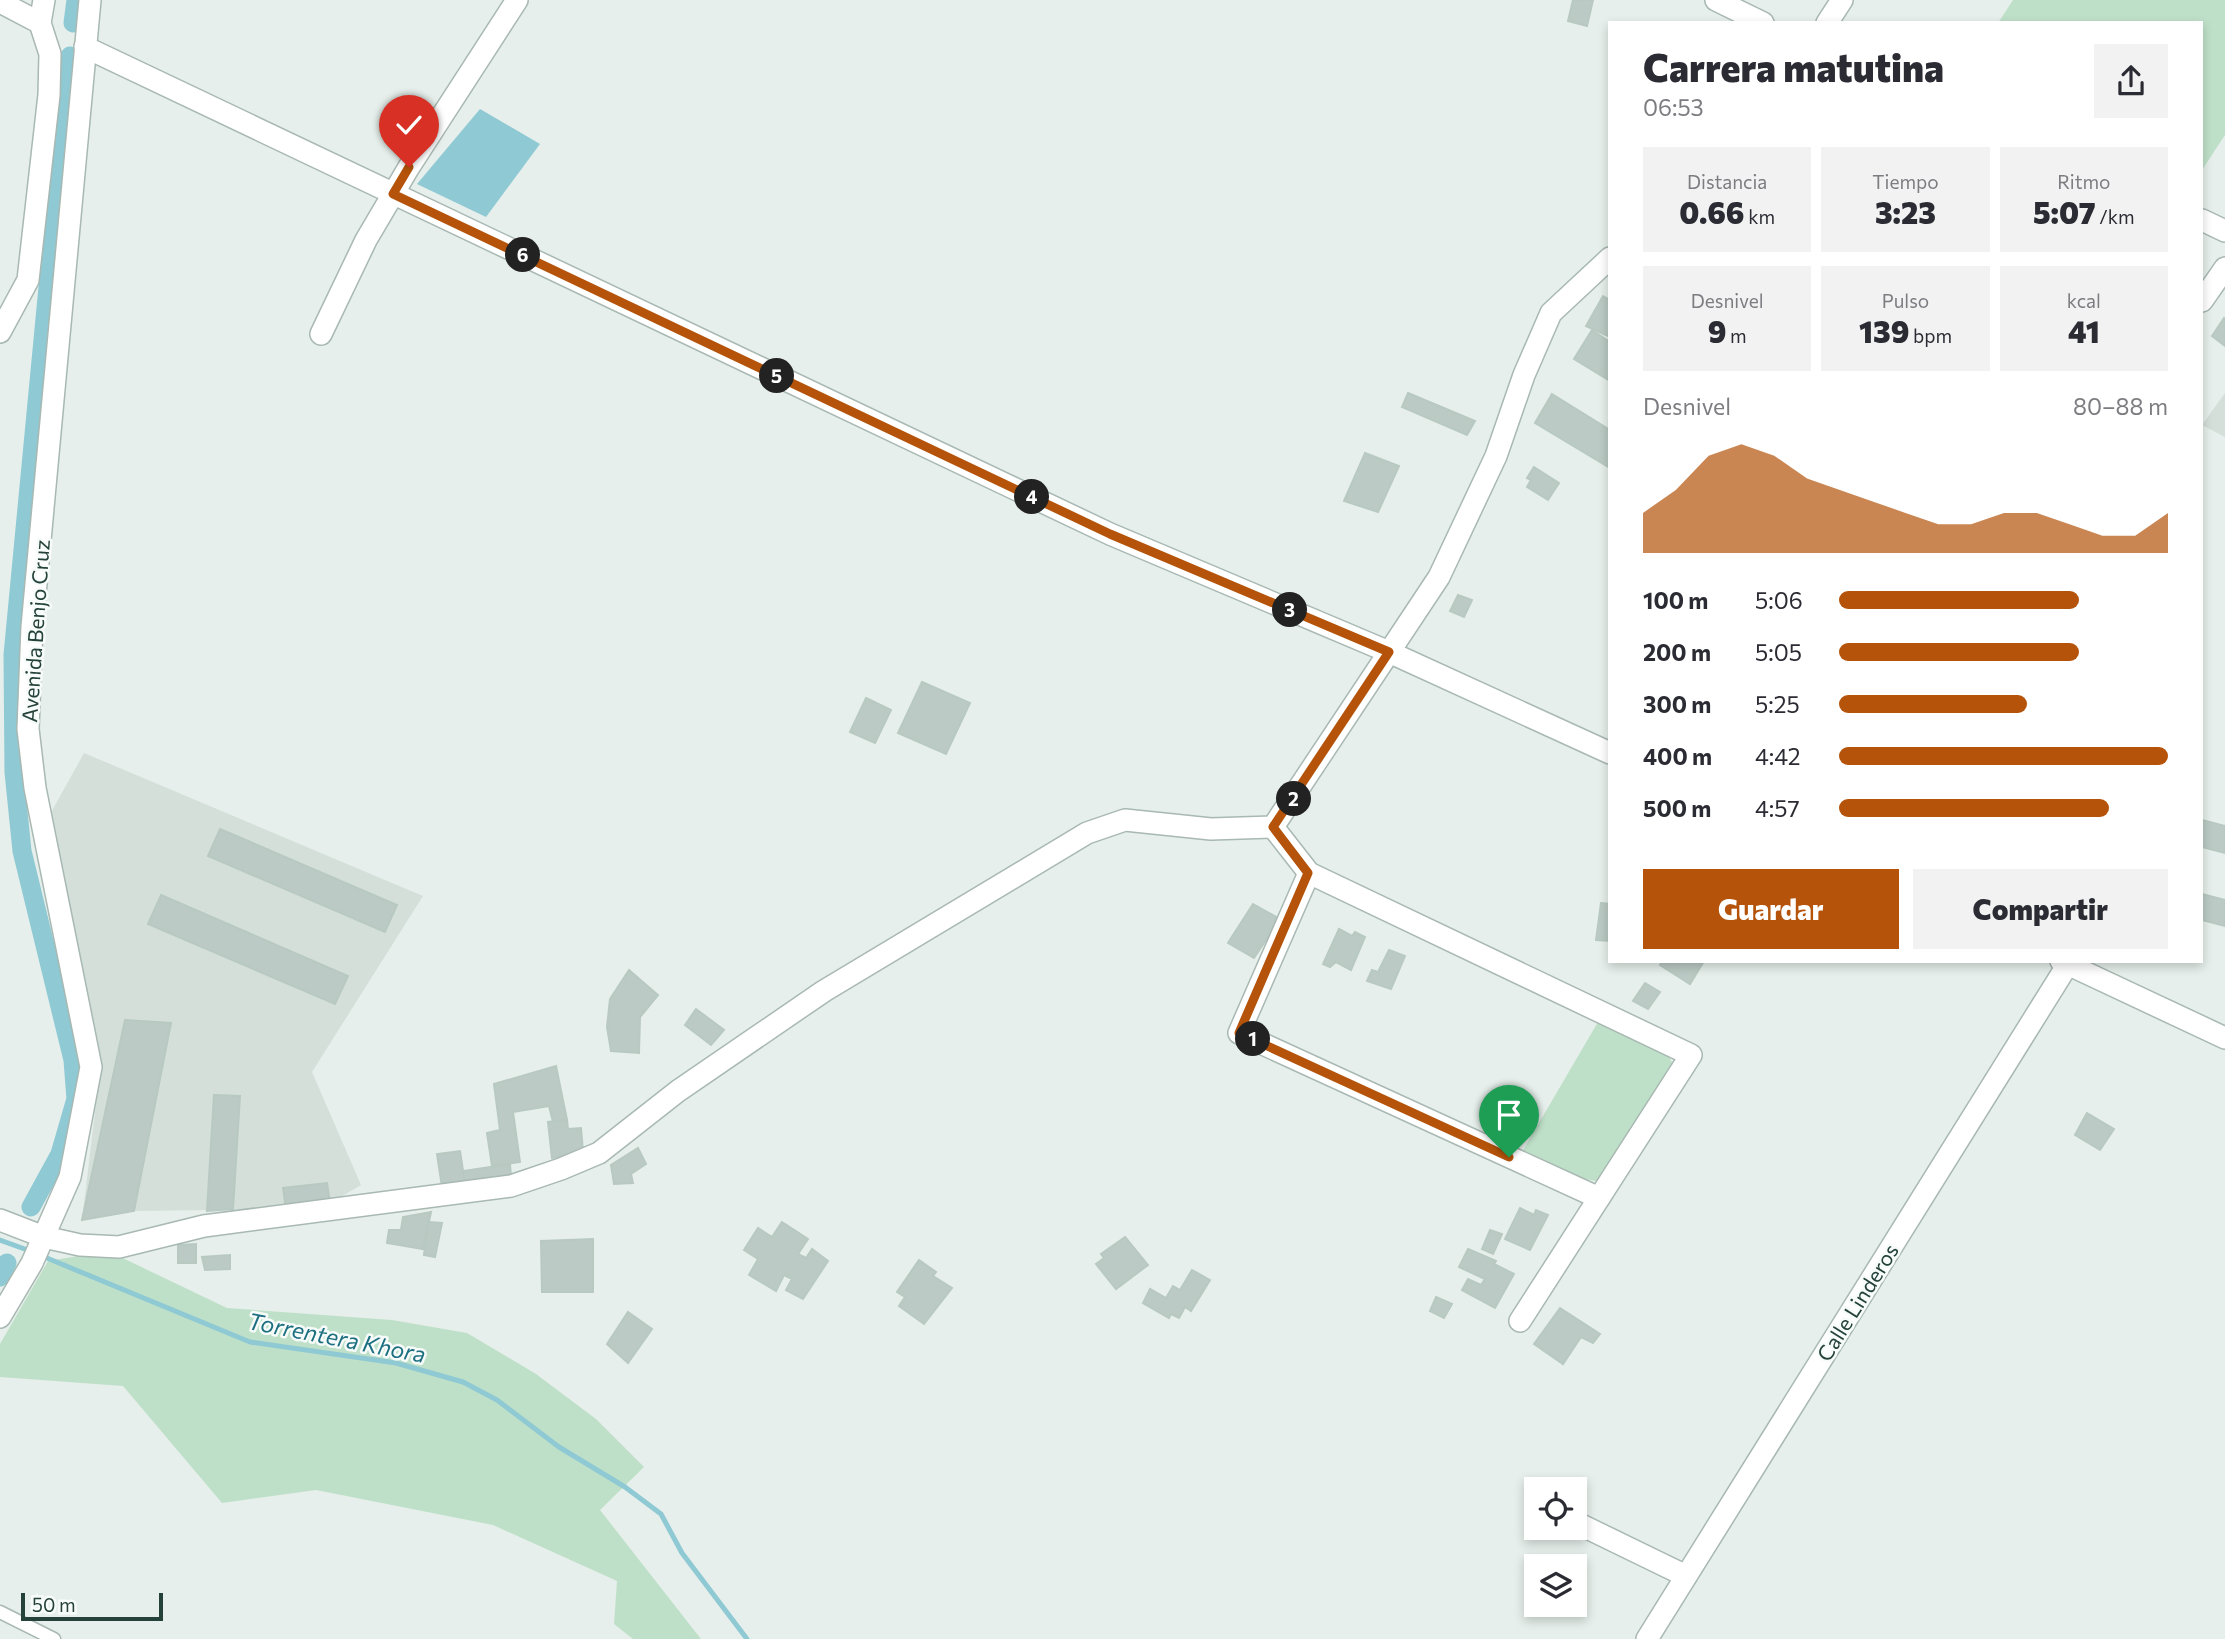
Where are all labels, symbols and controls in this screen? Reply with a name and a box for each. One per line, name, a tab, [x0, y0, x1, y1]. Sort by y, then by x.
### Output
text: Carrera matutina	[1643, 43, 1944, 90]
button: share	[2094, 44, 2168, 118]
text: 06:53	[1643, 93, 1704, 121]
pin	[379, 95, 439, 167]
icon: check	[390, 106, 428, 144]
text: Distancia	[1687, 170, 1767, 193]
text: Tiempo	[1872, 170, 1939, 193]
text: Ritmo	[2057, 170, 2110, 193]
text: 0.66	[1679, 193, 1745, 230]
text: 3:23	[1875, 193, 1936, 230]
text: 5:07	[2033, 193, 2096, 230]
text: km	[1745, 205, 1775, 228]
text: /km	[2096, 205, 2135, 228]
pin: 6	[505, 238, 540, 272]
text: 6	[517, 243, 528, 266]
text: Desnivel	[1691, 289, 1764, 312]
text: Pulso	[1882, 289, 1929, 312]
text: kcal	[2067, 289, 2101, 312]
text: 9	[1708, 312, 1726, 349]
text: 139	[1859, 312, 1909, 349]
text: 41	[2068, 312, 2100, 349]
text: m	[1726, 324, 1747, 347]
text: bpm	[1909, 324, 1952, 347]
pin: 5	[760, 358, 794, 394]
text: 5	[771, 364, 782, 387]
text: Desnivel	[1643, 392, 1731, 420]
text: 80–88 m	[2073, 392, 2168, 420]
pin: 4	[1014, 480, 1050, 514]
text: 4	[1026, 485, 1037, 508]
street label: Avenida Benjo Cruz	[16, 539, 54, 723]
text: 100 m	[1643, 586, 1708, 614]
text: 5:06	[1755, 586, 1803, 614]
pin: 3	[1272, 592, 1308, 628]
text: 3	[1284, 598, 1295, 621]
text: 200 m	[1643, 638, 1711, 666]
text: 5:05	[1755, 638, 1802, 666]
text: 300 m	[1643, 690, 1711, 718]
text: 5:25	[1755, 690, 1800, 718]
text: 400 m	[1643, 742, 1712, 770]
text: 4:42	[1755, 742, 1800, 770]
pin: 2	[1276, 782, 1312, 816]
text: 2	[1288, 787, 1299, 810]
text: 500 m	[1643, 794, 1711, 822]
text: 4:57	[1755, 794, 1800, 822]
button: Guardar	[1643, 869, 1899, 949]
button: Compartir	[1913, 869, 2168, 949]
pin: 1	[1236, 1021, 1270, 1056]
text: 1	[1248, 1027, 1257, 1050]
pin	[1479, 1085, 1539, 1157]
icon: arrive	[1490, 1096, 1528, 1134]
street label: Calle Linderos	[1811, 1239, 1903, 1365]
water label: Torrentera Khora	[246, 1306, 428, 1368]
map controls	[1524, 1477, 1587, 1617]
button: locate	[1524, 1477, 1587, 1540]
button: layers	[1524, 1554, 1587, 1617]
scale bar	[21, 1590, 163, 1622]
text: 50 m	[32, 1593, 76, 1616]

